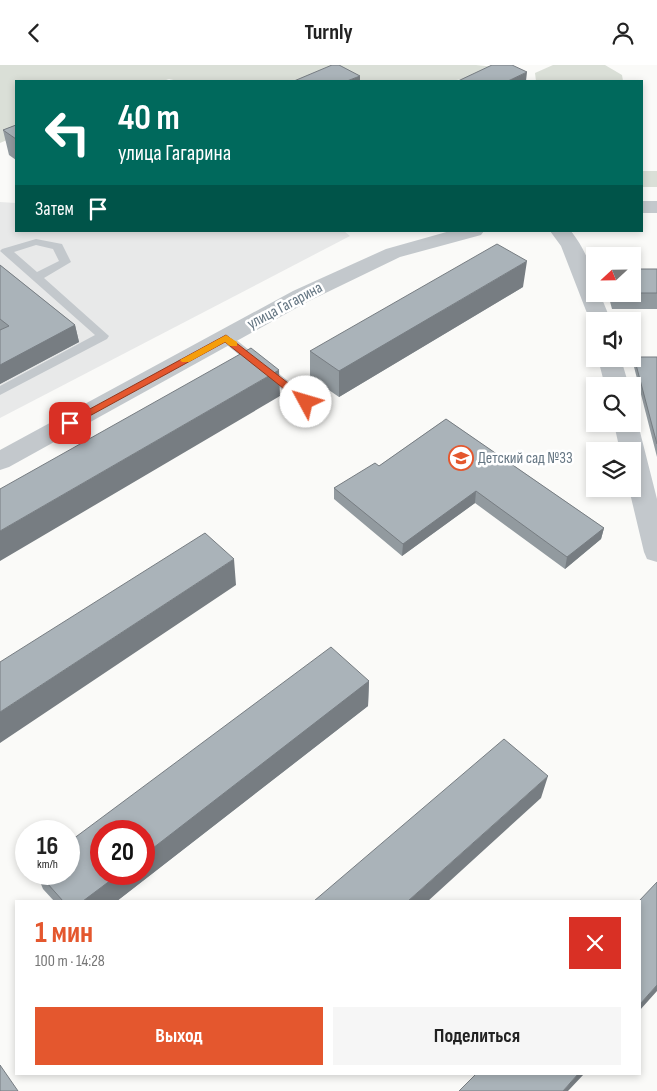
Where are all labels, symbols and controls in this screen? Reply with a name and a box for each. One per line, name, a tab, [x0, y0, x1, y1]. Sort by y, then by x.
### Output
icon: back	[20, 19, 48, 47]
text: Turnly	[304, 19, 353, 46]
icon: person	[609, 19, 637, 47]
text: 40 m	[118, 97, 180, 140]
icon: left	[35, 100, 100, 165]
text: улица Гагарина	[118, 140, 231, 167]
icon: arrive	[84, 195, 112, 223]
text: Затем	[35, 198, 74, 221]
north arrow	[586, 247, 641, 303]
map controls	[586, 247, 641, 497]
street label: улица Гагарина	[244, 278, 326, 334]
button: sound	[586, 312, 641, 367]
position arrow	[279, 375, 331, 427]
button: search	[586, 377, 641, 432]
pin	[49, 402, 91, 444]
icon: arrive	[56, 409, 84, 437]
button: layers	[586, 442, 641, 497]
school or university icon: Детский сад №33	[448, 445, 474, 471]
place label: Детский сад №33	[478, 449, 573, 468]
speed limit sign: 20	[90, 820, 155, 885]
text: 16	[37, 831, 58, 862]
text: km/h	[37, 857, 58, 872]
text: 1 мин	[35, 915, 93, 951]
button: close	[569, 917, 621, 969]
text: 100 m · 14:28	[35, 952, 105, 971]
button: Выход	[35, 1007, 323, 1065]
button: Поделиться	[333, 1007, 621, 1065]

